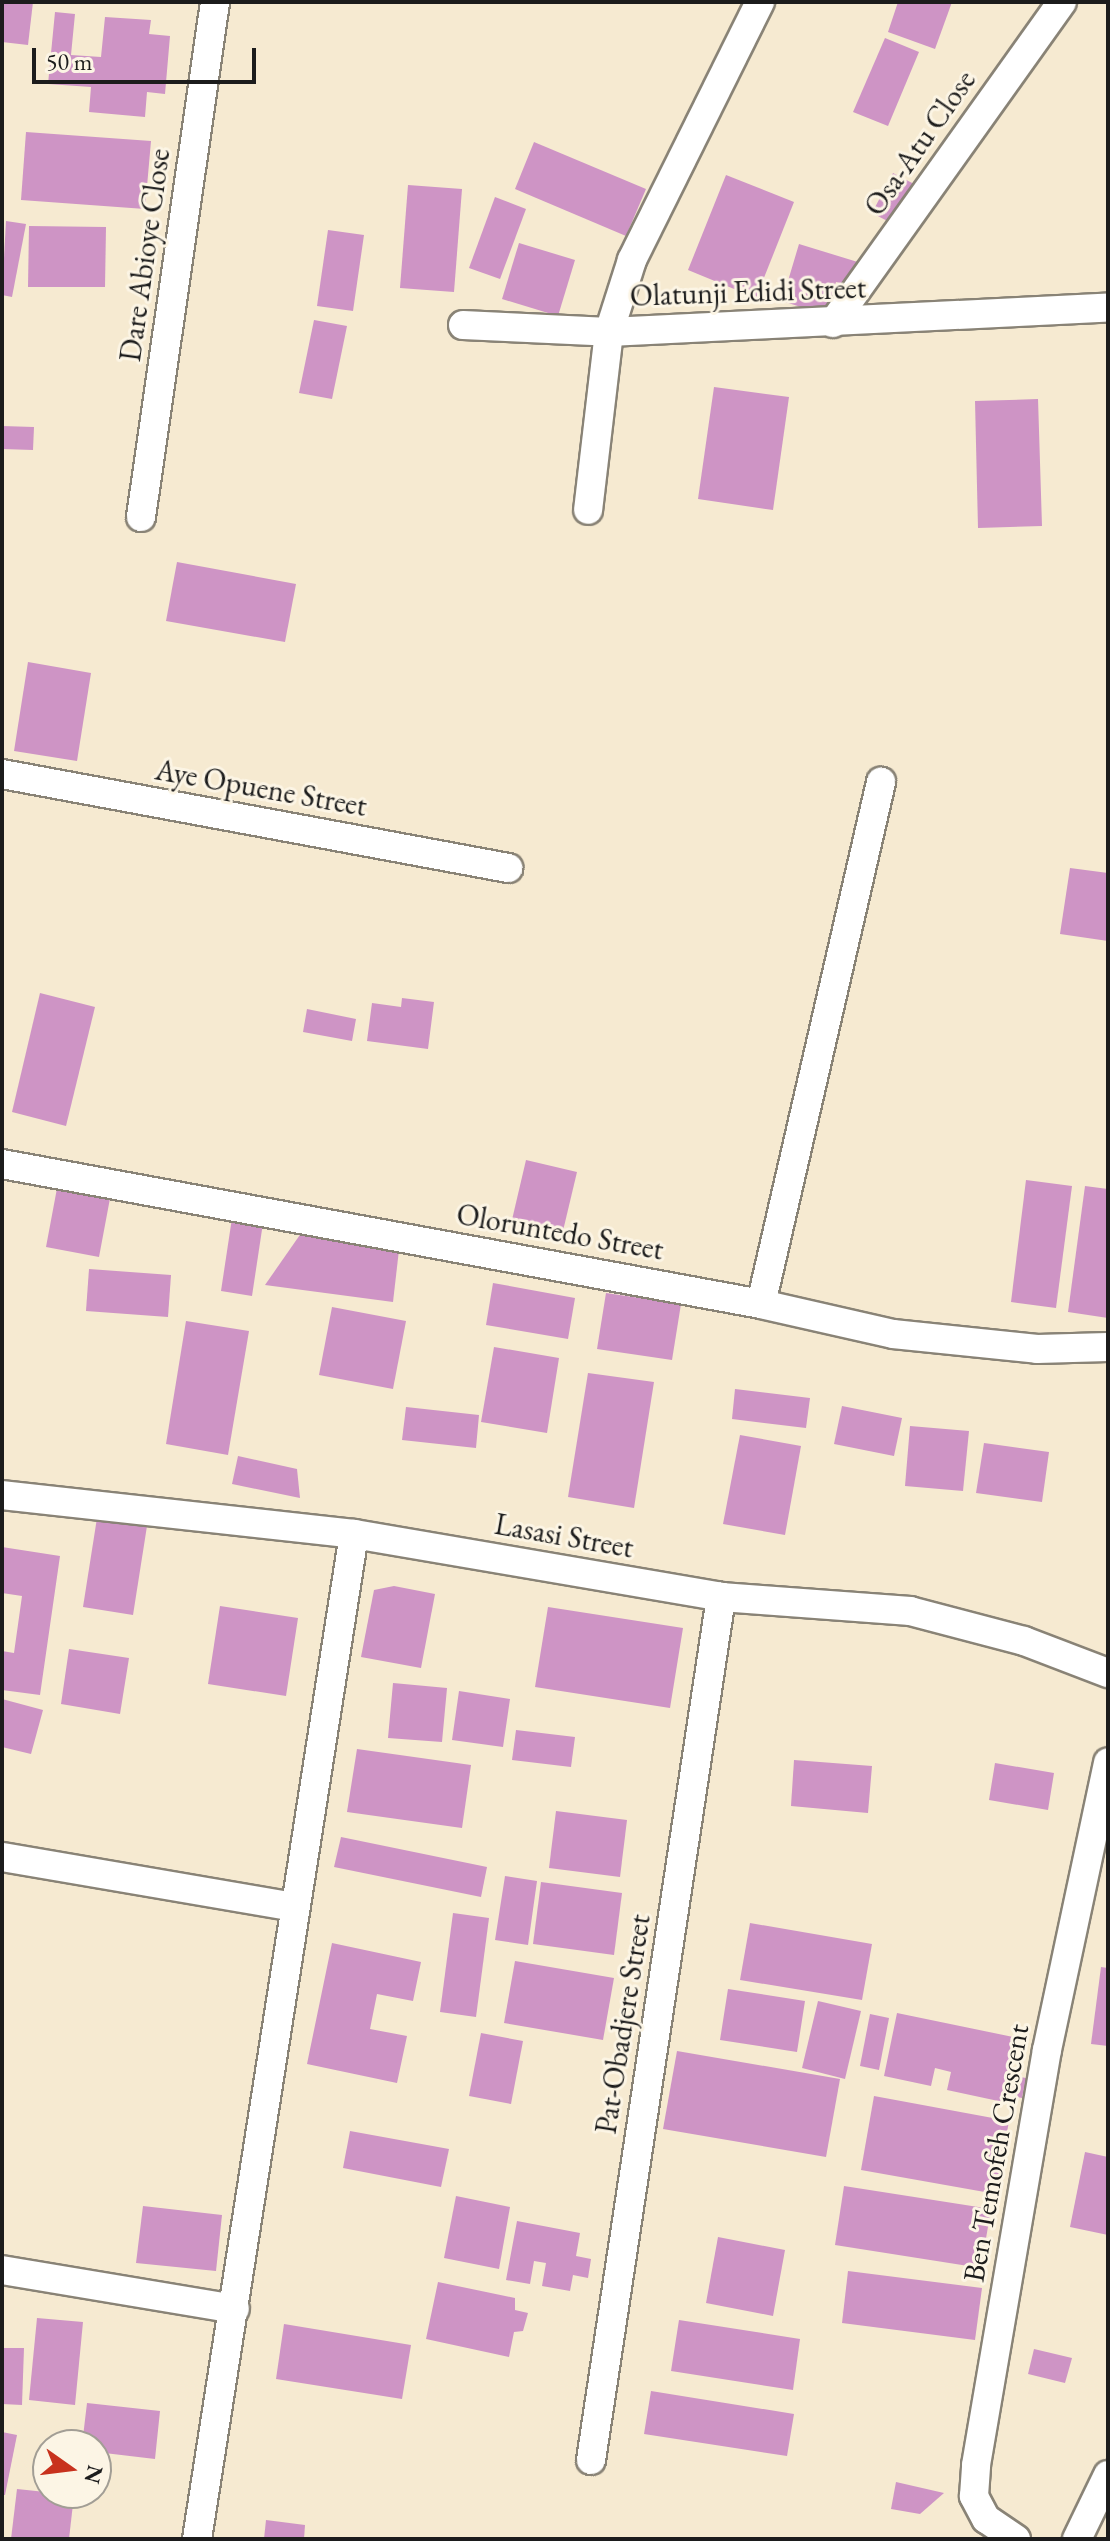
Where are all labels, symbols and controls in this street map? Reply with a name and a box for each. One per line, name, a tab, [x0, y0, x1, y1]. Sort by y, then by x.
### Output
scale bar	[36, 32, 260, 82]
text: 50 m	[46, 46, 93, 77]
street label: Osa-Atu Close	[857, 63, 983, 223]
street label: Dare Abioye Close	[112, 146, 178, 364]
street label: Olatunji Edidi Street	[629, 270, 867, 314]
street label: Aye Opuene Street	[152, 752, 370, 824]
street label: Oloruntedo Street	[454, 1196, 666, 1268]
street label: Lasasi Street	[492, 1506, 636, 1566]
street label: Pat-Obadjere Street	[588, 1912, 658, 2136]
street label: Ben Temofeh Crescent	[956, 2021, 1036, 2285]
north arrow	[32, 2429, 112, 2509]
text: N	[78, 2462, 110, 2487]

